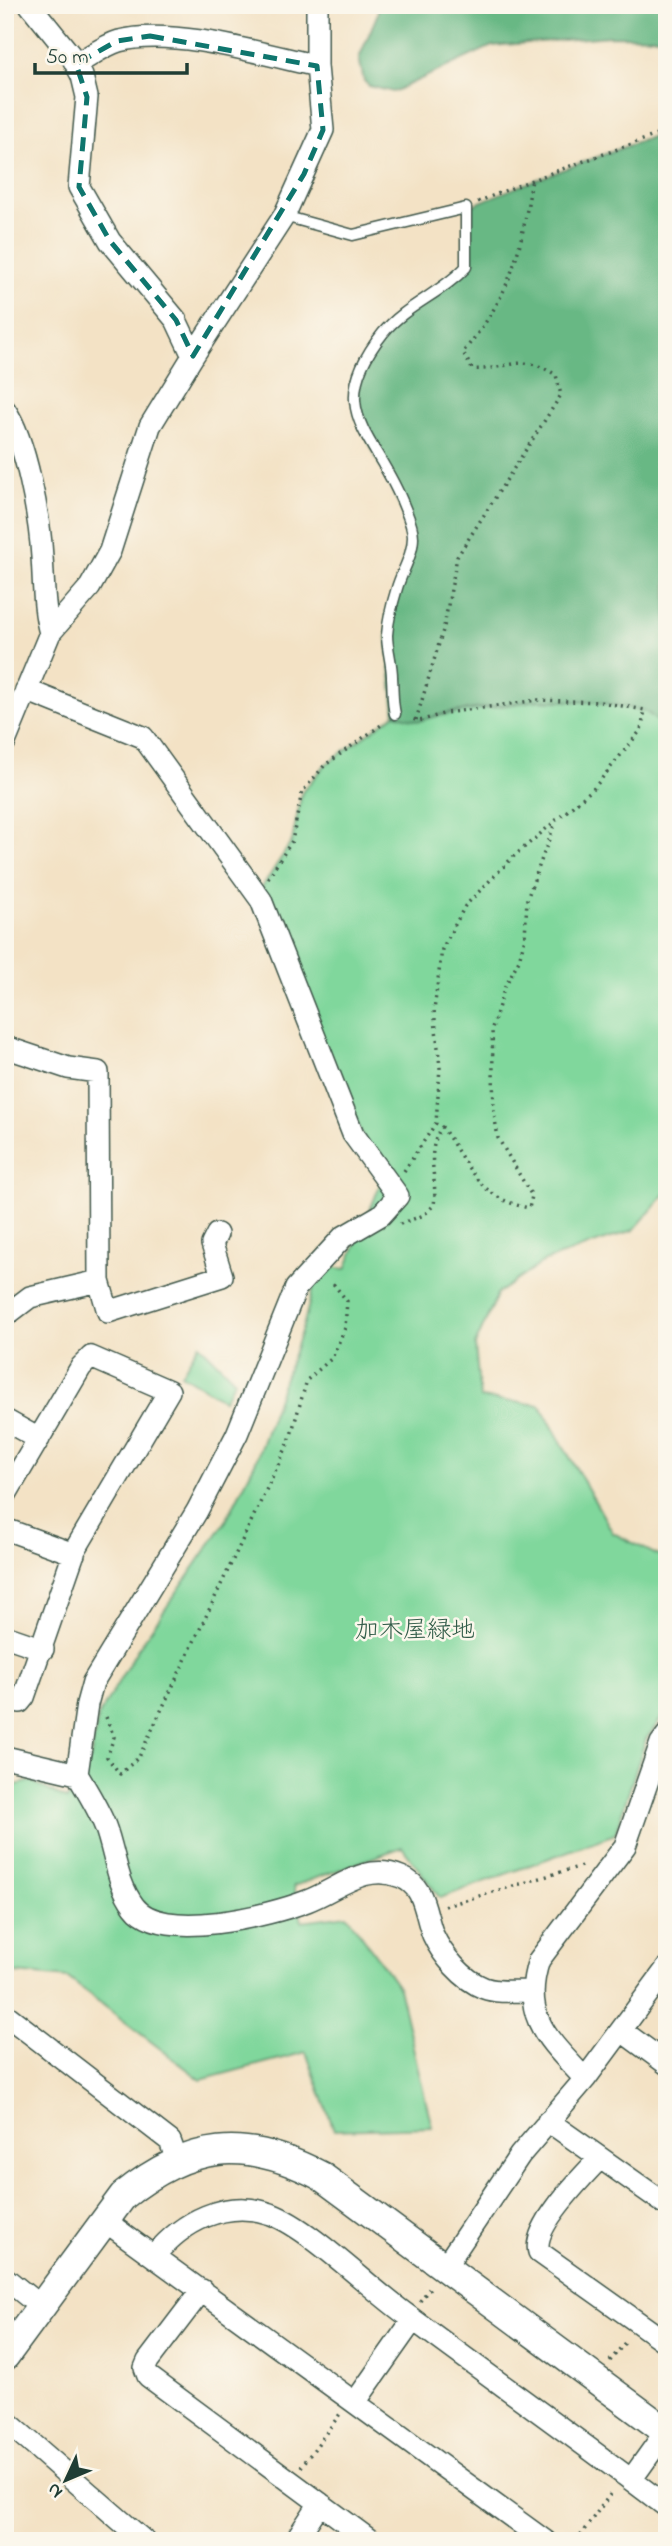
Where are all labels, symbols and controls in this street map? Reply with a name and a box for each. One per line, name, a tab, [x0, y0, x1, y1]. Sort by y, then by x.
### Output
scale bar	[35, 32, 187, 76]
text: 50 m	[46, 43, 89, 73]
park label: 加木屋緑地	[355, 1614, 475, 1649]
north arrow	[32, 2444, 102, 2514]
text: N	[41, 2476, 70, 2504]

